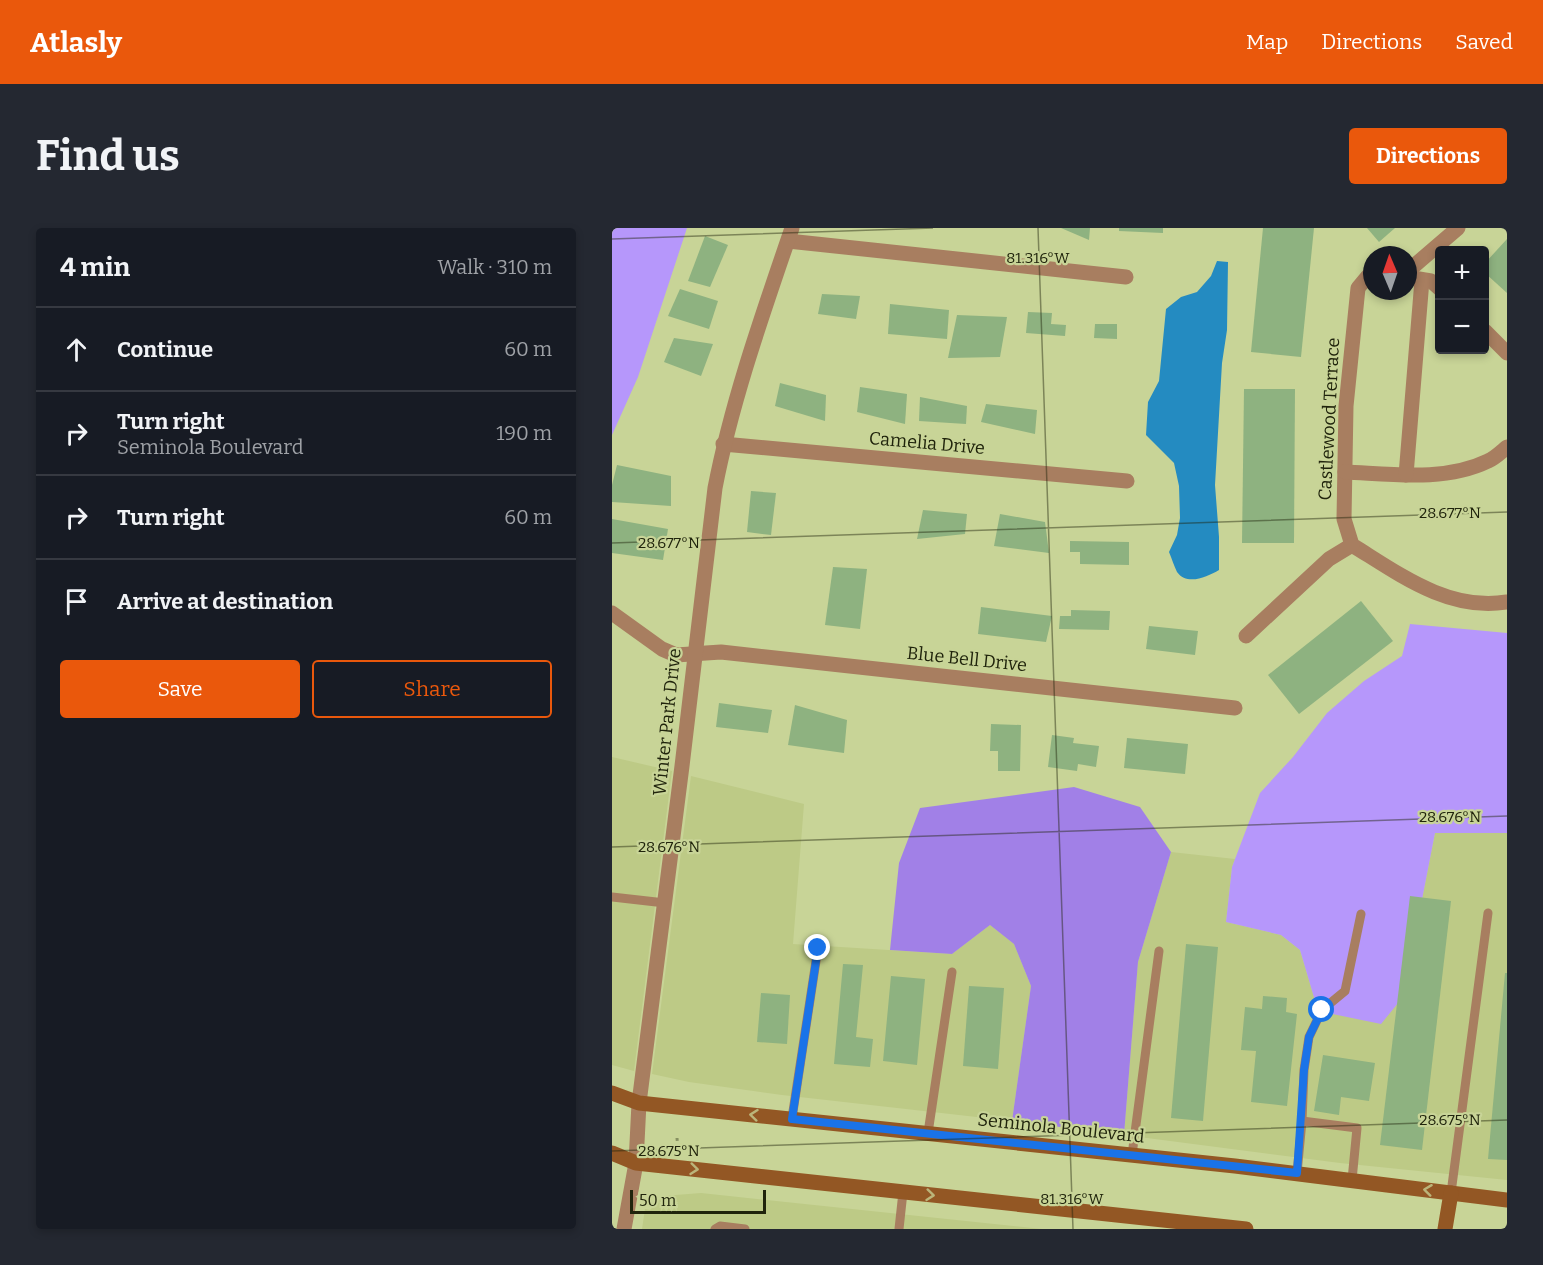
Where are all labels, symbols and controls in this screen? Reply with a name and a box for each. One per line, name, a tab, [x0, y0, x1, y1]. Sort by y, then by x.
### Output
text: Atlasly	[30, 26, 122, 59]
text: Map	[1246, 29, 1288, 55]
text: Directions	[1321, 29, 1422, 55]
text: Saved	[1455, 29, 1513, 55]
button: Directions	[1349, 128, 1507, 184]
text: Find us	[36, 131, 180, 181]
north arrow	[1363, 246, 1417, 300]
map controls	[1435, 246, 1489, 354]
button: +	[1435, 246, 1489, 300]
text: 81.316°W	[1006, 249, 1070, 267]
text: 4 min	[60, 252, 130, 283]
text: Walk · 310 m	[438, 255, 552, 279]
button: −	[1435, 300, 1489, 354]
icon: ahead	[60, 333, 93, 366]
text: Continue	[117, 336, 213, 363]
text: 60 m	[504, 337, 552, 361]
street label: Castlewood Terrace	[1314, 337, 1344, 501]
text: Turn right	[117, 408, 225, 435]
icon: right	[60, 417, 93, 450]
text: 190 m	[496, 421, 552, 445]
street label: Camelia Drive	[868, 427, 986, 459]
text: Seminola Boulevard	[117, 435, 304, 459]
icon: right	[60, 501, 93, 534]
text: Turn right	[117, 504, 225, 531]
text: 28.677°N	[1419, 504, 1481, 522]
text: 60 m	[504, 505, 552, 529]
text: 28.677°N	[638, 534, 700, 552]
icon: arrive	[60, 585, 93, 618]
text: Arrive at destination	[117, 588, 333, 615]
street label: Blue Bell Drive	[906, 642, 1028, 676]
street label: Winter Park Drive	[648, 647, 686, 797]
button: Save	[60, 660, 300, 718]
button: Share	[312, 660, 552, 718]
text: 28.676°N	[1419, 808, 1481, 826]
text: 28.676°N	[638, 838, 700, 856]
route end	[804, 934, 830, 960]
route start	[1308, 996, 1334, 1022]
street label: Seminola Boulevard	[976, 1108, 1146, 1148]
one-way arrow	[750, 1109, 759, 1122]
text: 28.675°N	[1419, 1111, 1481, 1129]
text: 28.675°N	[638, 1142, 700, 1160]
one-way arrow	[690, 1162, 699, 1175]
one-way arrow	[1424, 1184, 1433, 1197]
scale bar	[630, 1187, 766, 1214]
one-way arrow	[925, 1188, 934, 1201]
text: 81.316°W	[1040, 1190, 1104, 1208]
text: 50 m	[639, 1191, 676, 1210]

